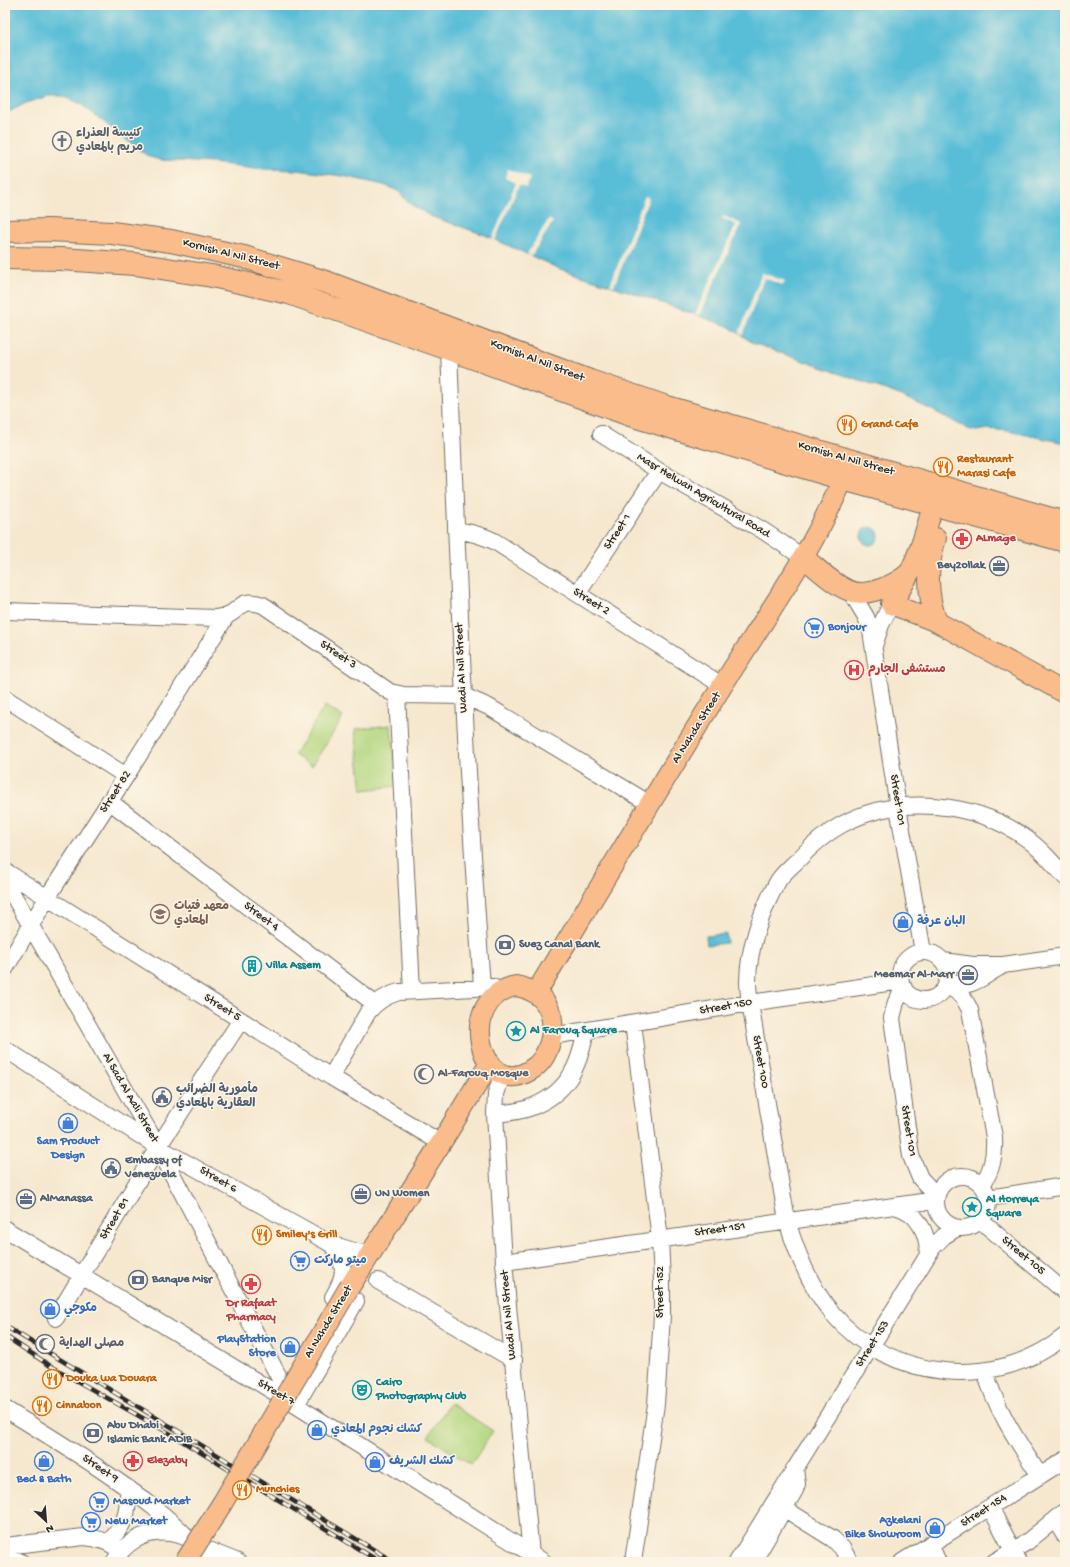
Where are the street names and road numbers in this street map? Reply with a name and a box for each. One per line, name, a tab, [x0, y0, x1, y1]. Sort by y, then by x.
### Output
street label: Kornish Al Nil Street	[181, 236, 282, 274]
street label: Kornish Al Nil Street	[488, 337, 587, 386]
street label: Kornish Al Nil Street	[796, 439, 897, 480]
street label: Masr Helwan Agricultural Road	[634, 451, 773, 542]
street label: Street 1	[601, 511, 635, 552]
street label: Street 2	[570, 585, 612, 619]
street label: Wadi Al Nil Street	[453, 622, 471, 713]
street label: Street 3	[317, 638, 359, 672]
street label: Al Nahda Street	[669, 689, 725, 766]
street label: Street 82	[97, 768, 135, 816]
street label: Street 101	[886, 774, 908, 827]
street label: Street 4	[241, 899, 282, 935]
street label: Street 5	[201, 991, 243, 1025]
street label: Street 150	[699, 995, 753, 1018]
street label: Street 100	[748, 1035, 772, 1090]
street label: Al Sad Al Aali Street	[99, 1051, 162, 1146]
street label: Street 101	[897, 1105, 919, 1158]
street label: Street 6	[197, 1164, 240, 1197]
street label: Street 81	[97, 1195, 133, 1242]
street label: Street 151	[694, 1220, 746, 1240]
street label: Street 105	[998, 1234, 1048, 1278]
street label: Street 152	[654, 1266, 668, 1318]
street label: Wadi Al Nil Street	[498, 1269, 520, 1360]
street label: Al Nahda Street	[302, 1282, 357, 1361]
street label: Street 153	[853, 1318, 893, 1370]
street label: Street 7	[255, 1376, 298, 1410]
street label: Street 9	[79, 1452, 121, 1486]
street label: Street 154	[958, 1491, 1010, 1531]

